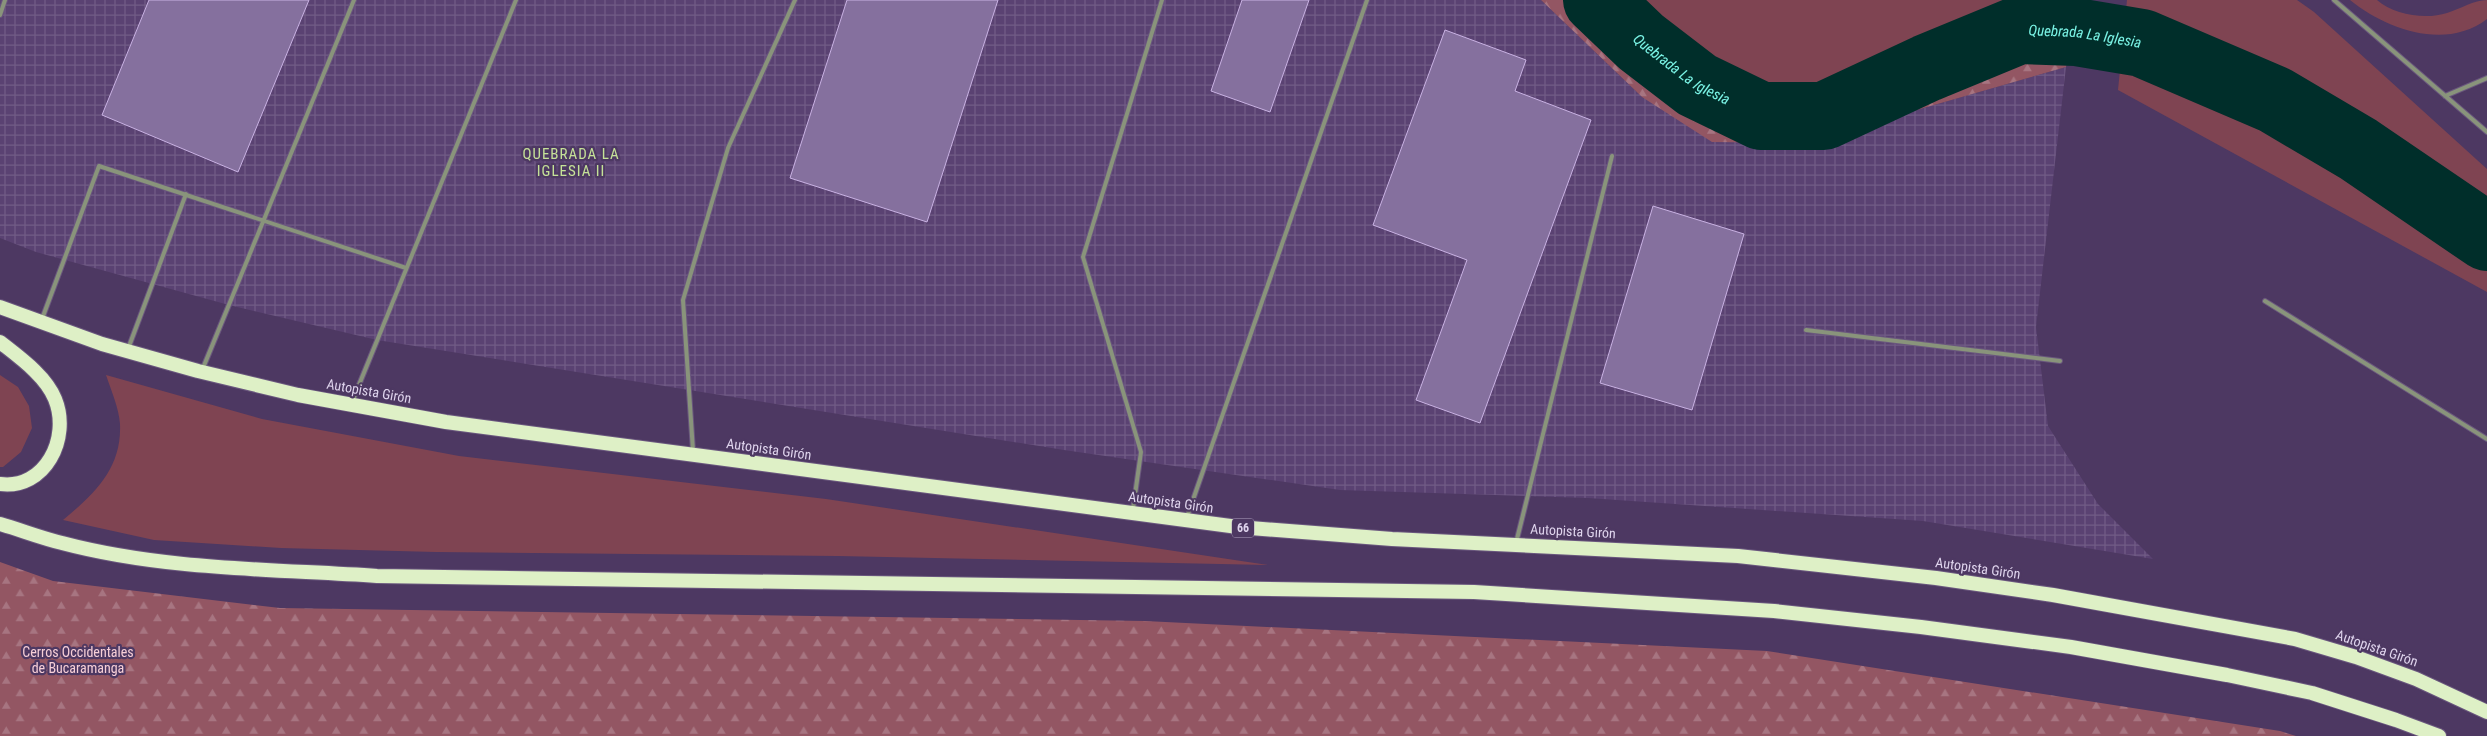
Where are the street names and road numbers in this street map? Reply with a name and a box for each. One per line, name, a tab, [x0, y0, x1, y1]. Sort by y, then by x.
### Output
street label: Autopista Girón	[325, 376, 413, 406]
street label: Autopista Girón	[725, 435, 813, 463]
street label: Autopista Girón	[1127, 488, 1215, 516]
road number: 66	[1232, 518, 1254, 538]
street label: Autopista Girón	[1530, 521, 1616, 541]
street label: Autopista Girón	[1934, 554, 2022, 582]
street label: Autopista Girón	[2334, 626, 2420, 670]

